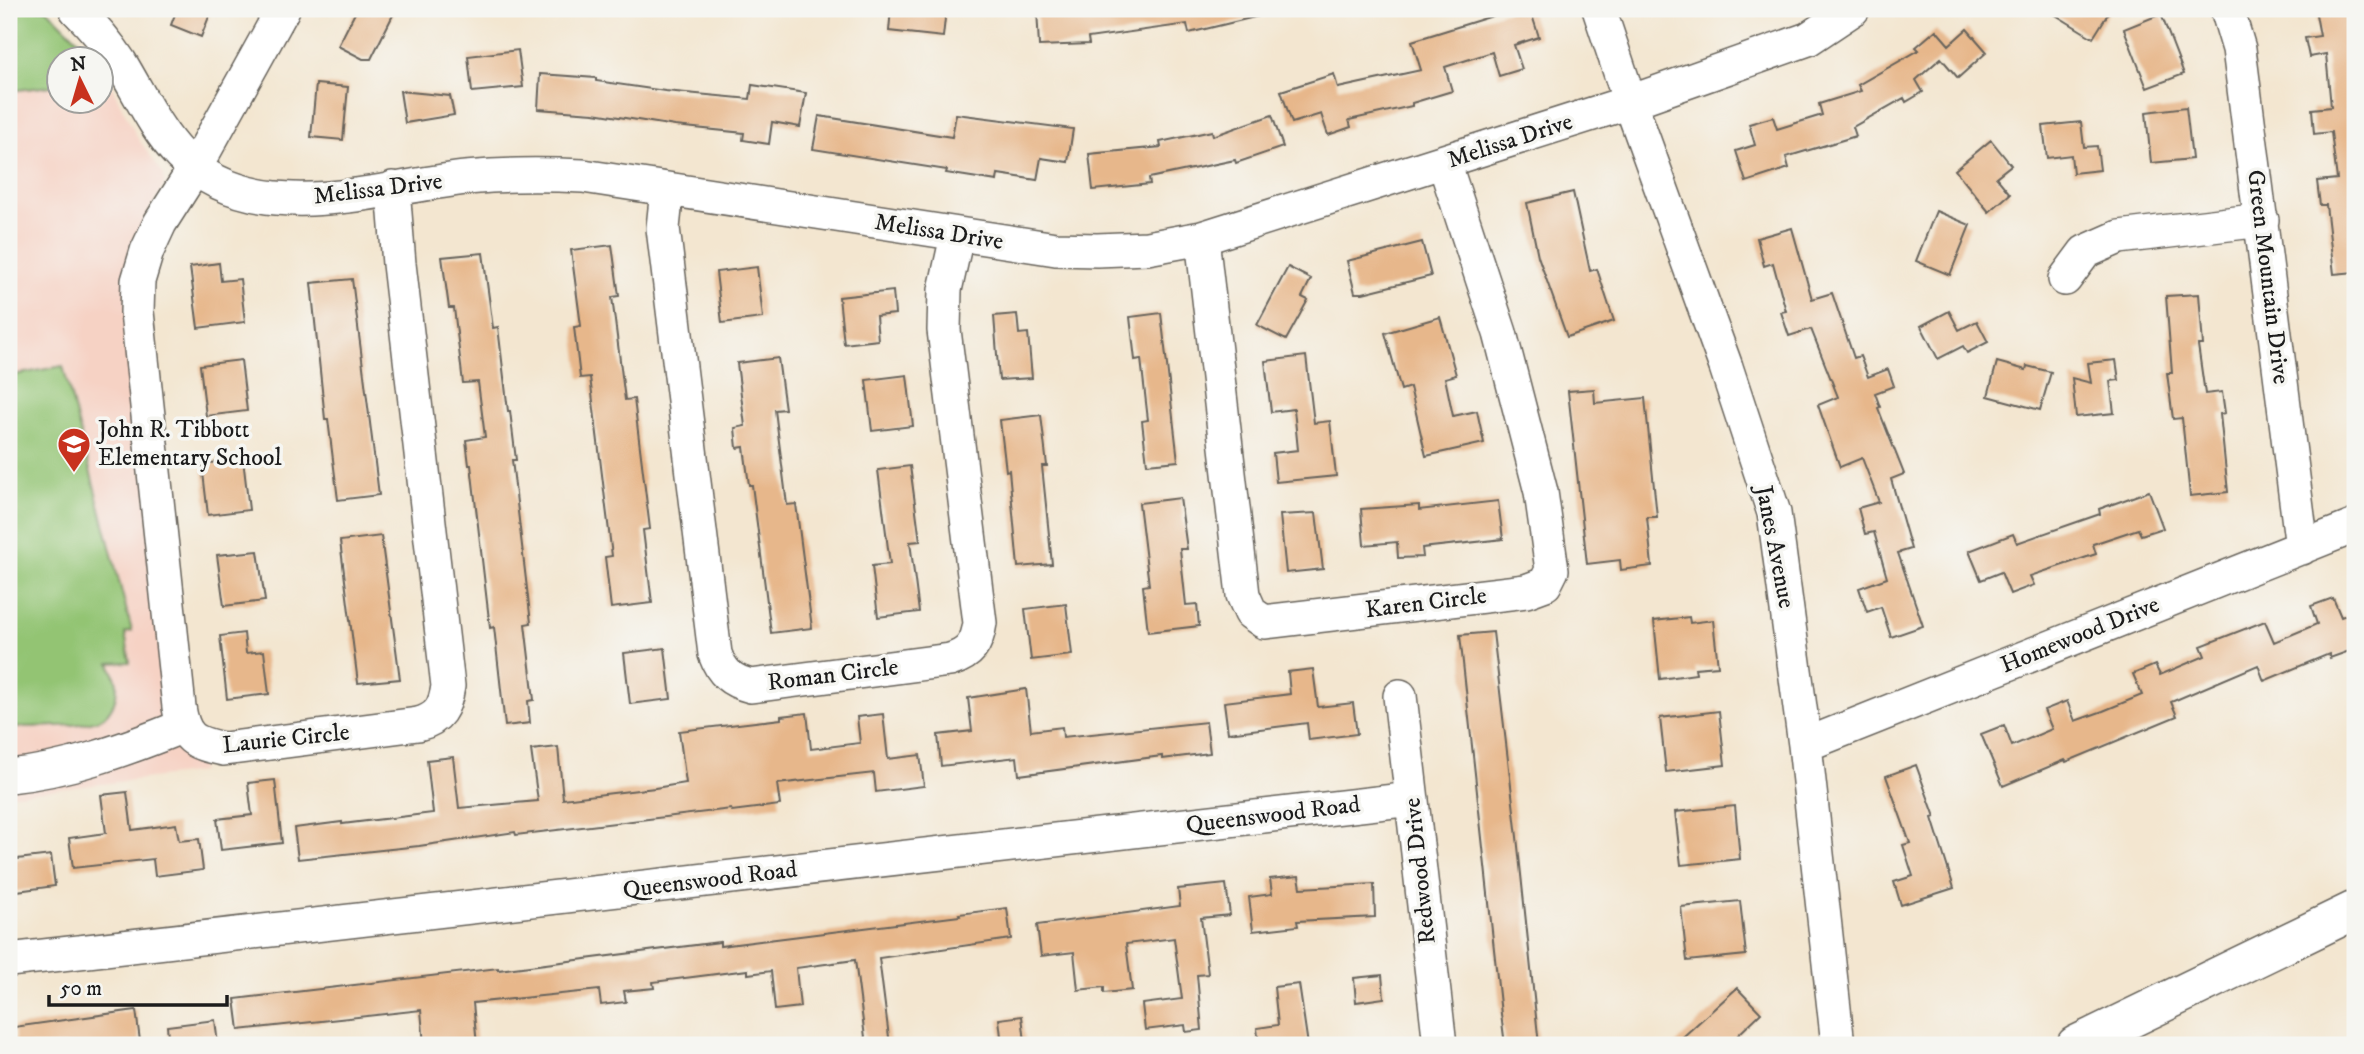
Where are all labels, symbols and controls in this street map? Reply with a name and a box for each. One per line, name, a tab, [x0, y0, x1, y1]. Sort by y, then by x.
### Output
north arrow	[46, 46, 116, 116]
text: N	[70, 52, 88, 77]
street label: Melissa Drive	[1444, 107, 1576, 175]
street label: Melissa Drive	[312, 166, 444, 212]
street label: Green Mountain Drive	[2240, 168, 2296, 386]
street label: Melissa Drive	[873, 207, 1005, 257]
place label: John R. Tibbott Elementary School	[96, 415, 282, 473]
school or university icon: John R. Tibbott Elementary School	[55, 425, 93, 474]
street label: Janes Avenue	[1748, 481, 1802, 611]
street label: Karen Circle	[1364, 581, 1488, 625]
street label: Homewood Drive	[1996, 590, 2164, 680]
street label: Roman Circle	[766, 652, 900, 698]
street label: Laurie Circle	[221, 717, 351, 761]
street label: Queenswood Road	[1184, 789, 1362, 841]
street label: Redwood Drive	[1397, 796, 1443, 946]
street label: Queenswood Road	[621, 854, 799, 906]
scale bar	[49, 963, 228, 1007]
text: 50 m	[60, 976, 102, 1002]

